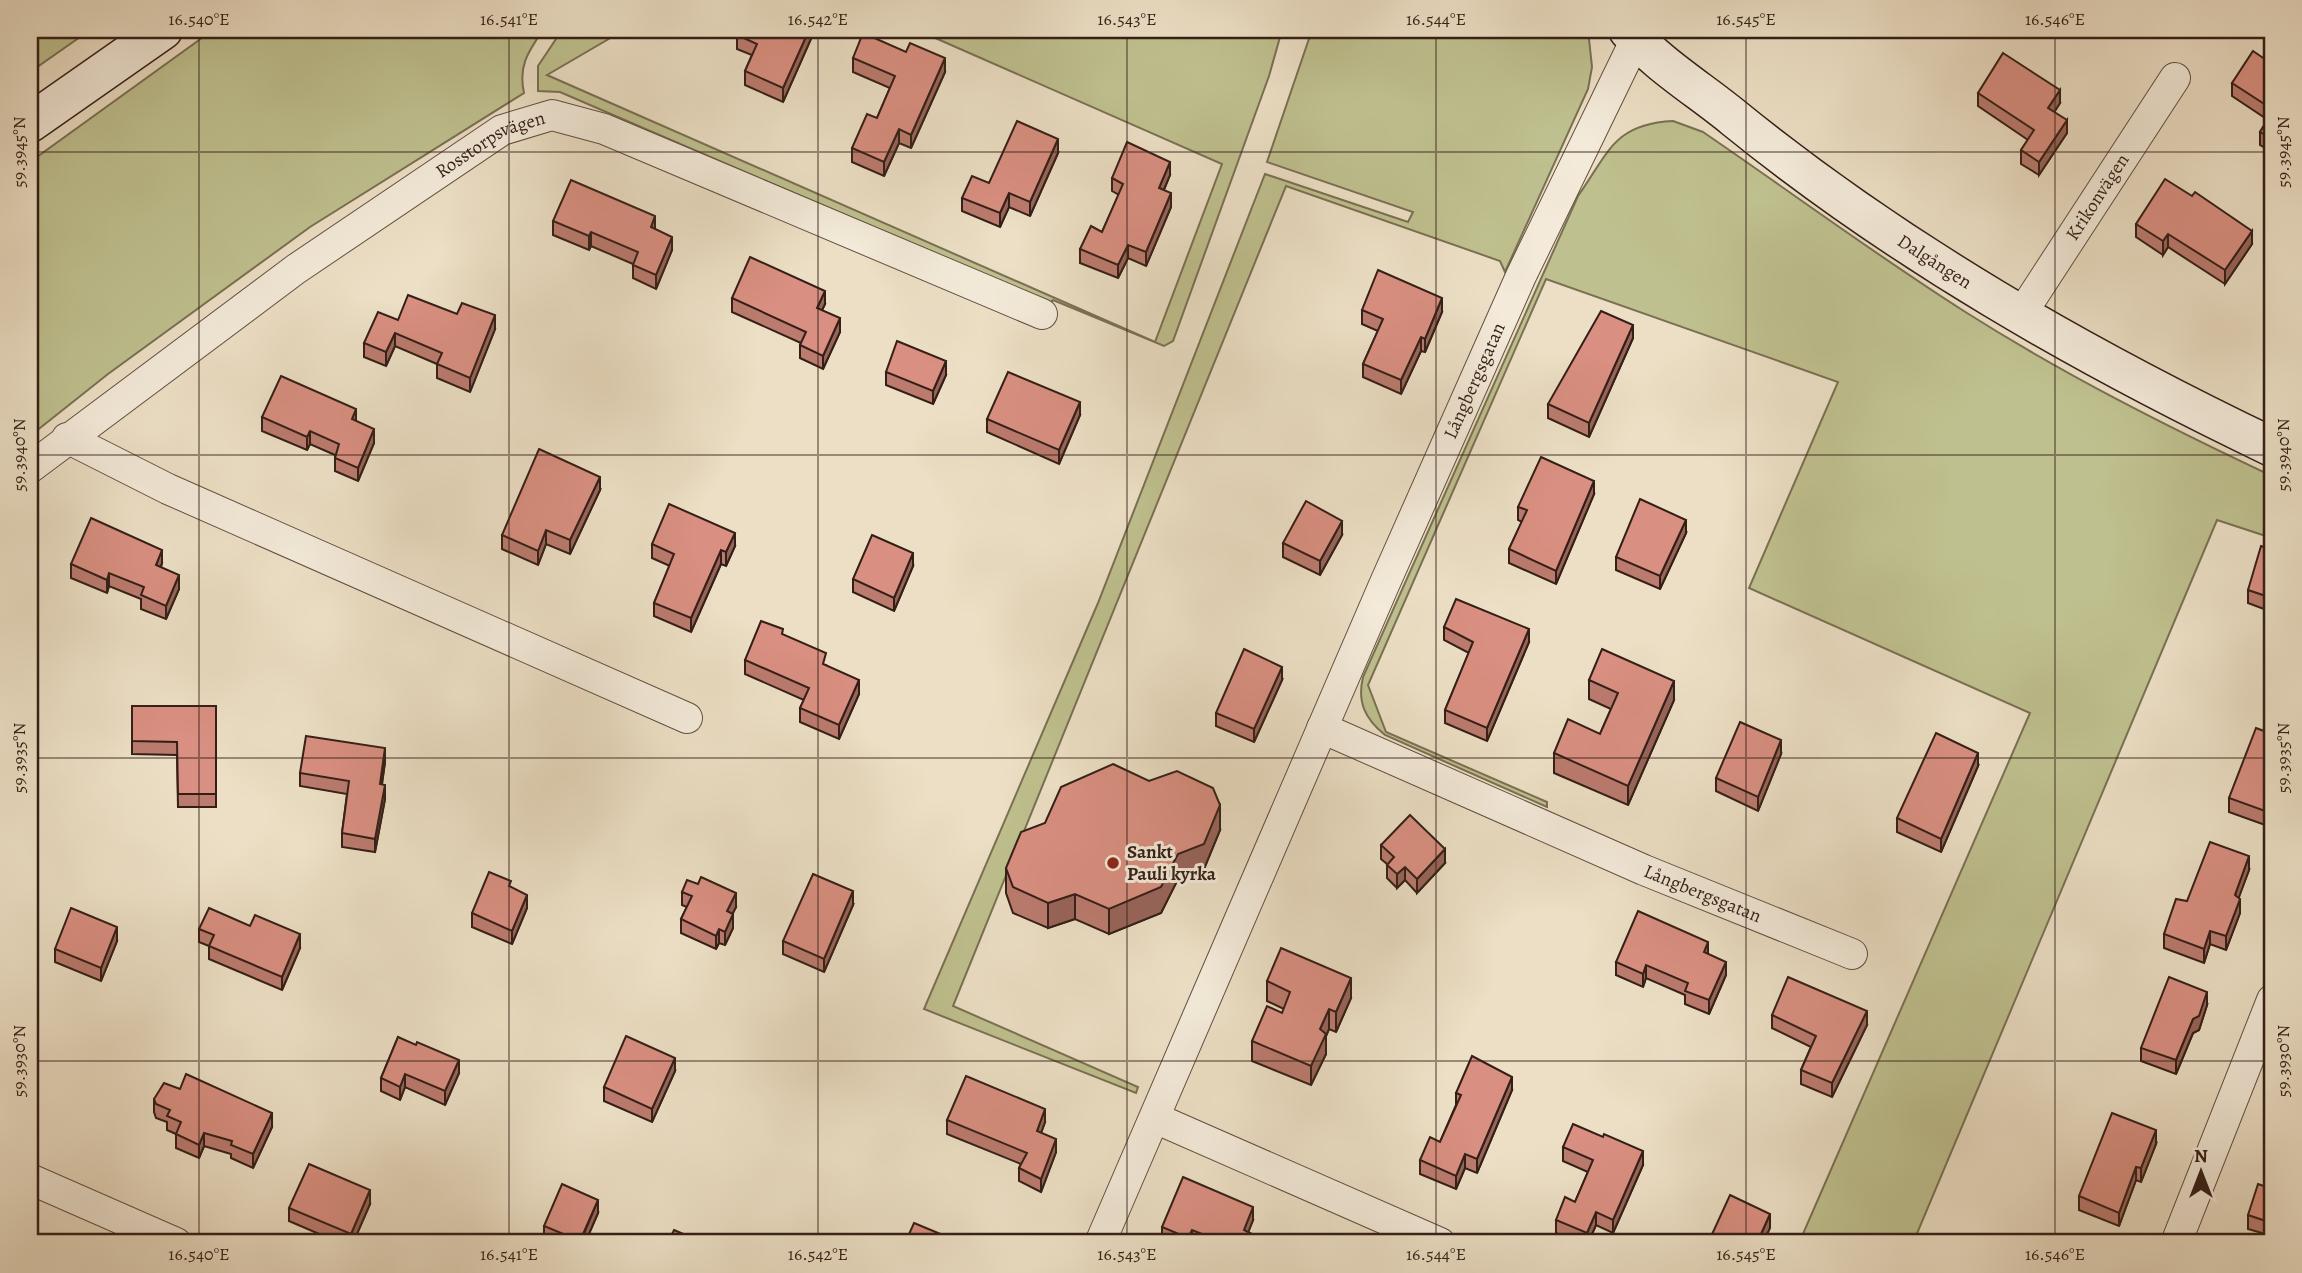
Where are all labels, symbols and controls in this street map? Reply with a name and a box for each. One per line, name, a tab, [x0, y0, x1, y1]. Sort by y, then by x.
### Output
text: 16.540°E	[168, 7, 230, 31]
text: 16.541°E	[480, 7, 538, 31]
text: 16.542°E	[788, 7, 848, 31]
text: 16.543°E	[1097, 7, 1157, 31]
text: 16.544°E	[1406, 7, 1466, 31]
text: 16.545°E	[1716, 7, 1776, 31]
text: 16.546°E	[2025, 7, 2085, 31]
street label: Rosstorpsvägen	[430, 105, 548, 184]
text: 59.3945°N	[7, 116, 31, 188]
text: 59.3945°N	[2271, 116, 2295, 188]
street label: Krikonvägen	[2060, 149, 2135, 245]
street label: Dalgången	[1892, 228, 1977, 295]
street label: Långbergsgatan	[1437, 319, 1512, 443]
text: 59.3940°N	[7, 418, 31, 492]
text: 59.3940°N	[2271, 418, 2295, 492]
text: 59.3935°N	[7, 723, 31, 793]
text: 59.3935°N	[2271, 723, 2295, 793]
place label: Sankt Pauli kyrka	[1127, 839, 1217, 887]
marker: Sankt Pauli kyrka	[1105, 855, 1121, 871]
street label: Långbergsgatan	[1640, 858, 1765, 929]
text: 59.3930°N	[7, 1025, 31, 1097]
text: 59.3930°N	[2271, 1025, 2295, 1097]
north arrow	[2166, 1136, 2236, 1206]
text: N	[2194, 1143, 2208, 1169]
text: 16.540°E	[168, 1242, 230, 1266]
text: 16.541°E	[480, 1242, 538, 1266]
text: 16.542°E	[788, 1242, 848, 1266]
text: 16.543°E	[1097, 1242, 1157, 1266]
text: 16.544°E	[1406, 1242, 1466, 1266]
text: 16.545°E	[1716, 1242, 1776, 1266]
text: 16.546°E	[2025, 1242, 2085, 1266]

